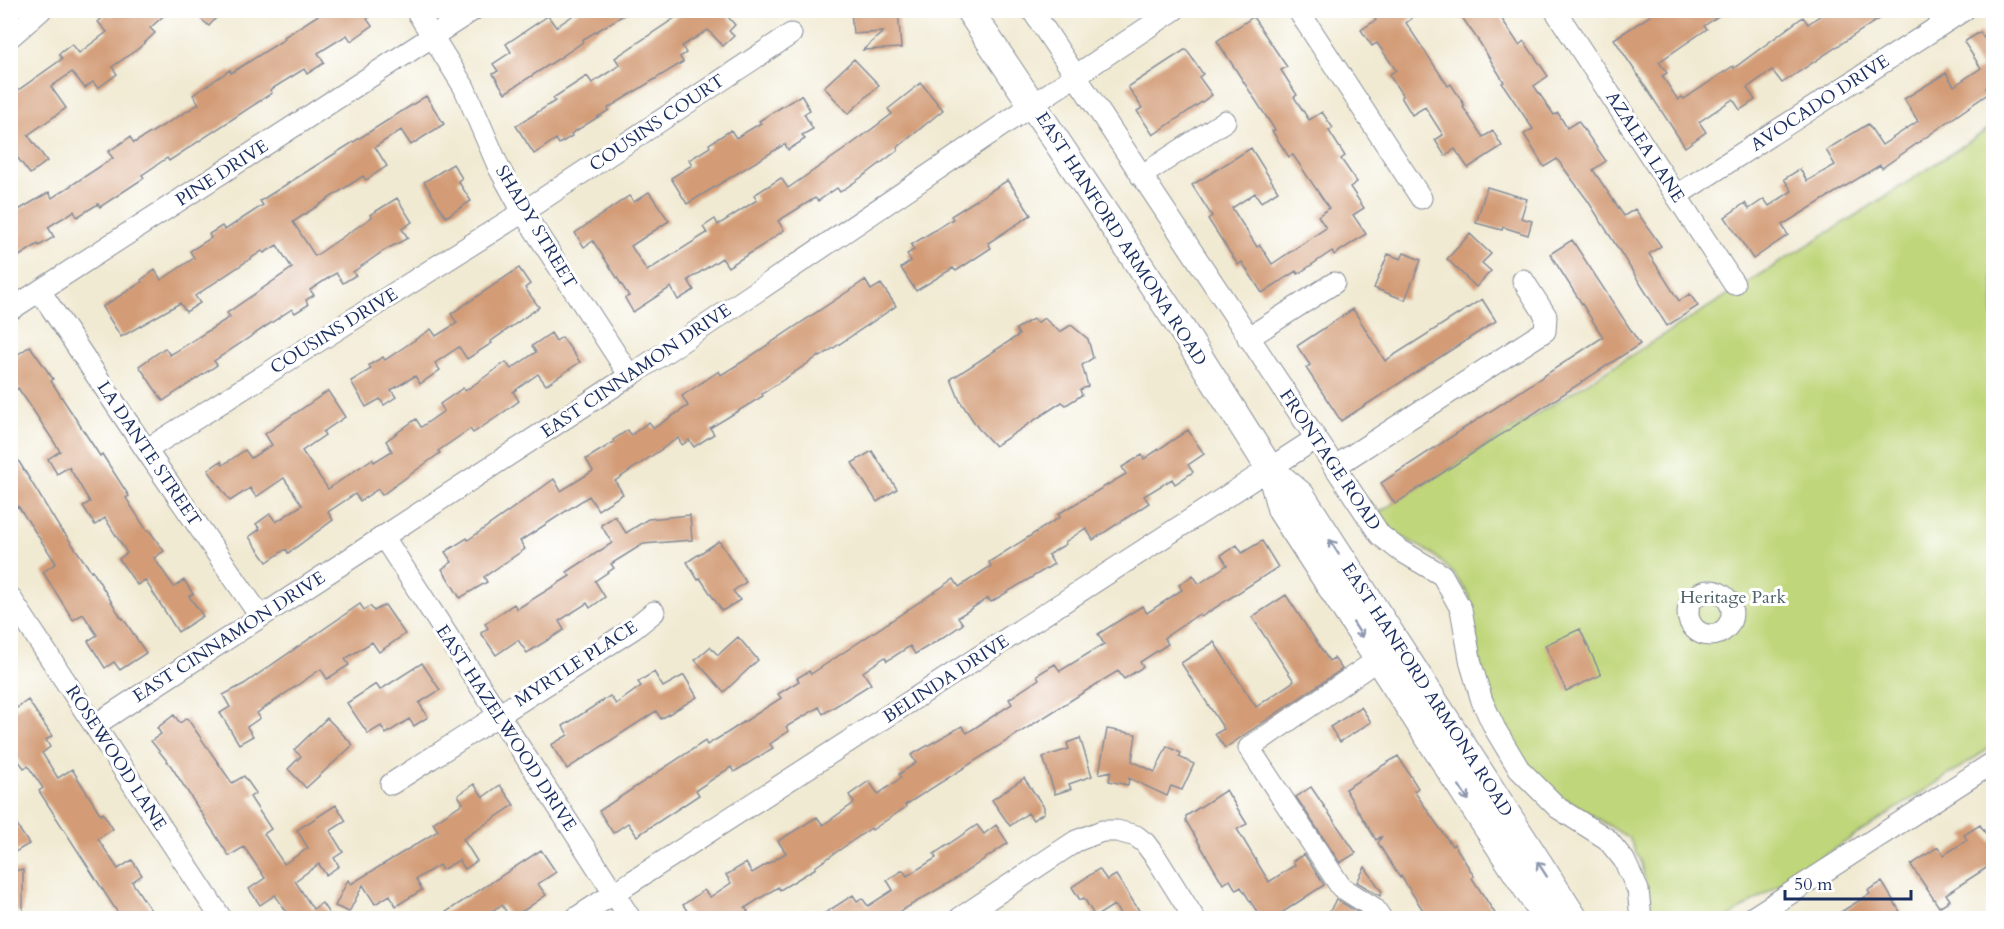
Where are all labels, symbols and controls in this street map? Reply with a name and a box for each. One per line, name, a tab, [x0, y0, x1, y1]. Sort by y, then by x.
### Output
street label: AVOCADO DRIVE	[1746, 49, 1894, 157]
street label: COUSINS COURT	[584, 68, 730, 178]
street label: AZALEA LANE	[1600, 86, 1690, 208]
street label: EAST HANFORD ARMONA ROAD	[1029, 107, 1213, 371]
street label: PINE DRIVE	[171, 134, 273, 212]
street label: SHADY STREET	[489, 161, 583, 293]
street label: COUSINS DRIVE	[265, 282, 403, 380]
street label: EAST CINNAMON DRIVE	[536, 298, 736, 444]
street label: LA DANTE STREET	[91, 376, 207, 532]
street label: FRONTAGE ROAD	[1273, 384, 1387, 536]
one-way arrow	[1328, 539, 1340, 556]
street label: EAST HANFORD ARMONA ROAD	[1335, 558, 1519, 822]
street label: EAST CINNAMON DRIVE	[128, 565, 330, 709]
park label: Heritage Park	[1680, 585, 1786, 610]
street label: MYRTLE PLACE	[510, 615, 642, 713]
street label: EAST HAZELWOOD DRIVE	[430, 620, 582, 836]
one-way arrow	[1352, 621, 1364, 638]
street label: BELINDA DRIVE	[878, 629, 1014, 729]
street label: ROSEWOOD LANE	[60, 680, 172, 836]
one-way arrow	[1458, 785, 1470, 801]
one-way arrow	[1536, 861, 1549, 878]
scale bar	[1785, 863, 1911, 901]
text: 50 m	[1794, 872, 1833, 897]

